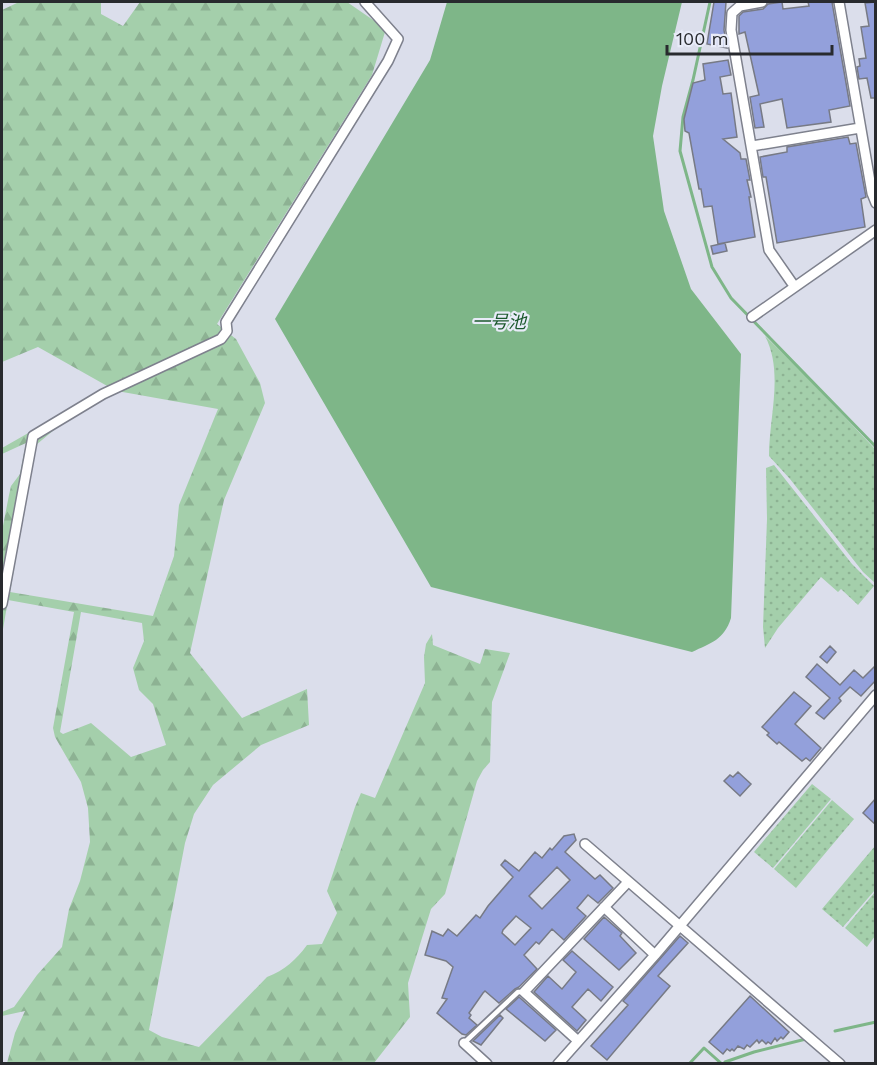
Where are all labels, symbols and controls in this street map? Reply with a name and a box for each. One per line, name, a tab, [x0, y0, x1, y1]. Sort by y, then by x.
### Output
scale bar	[667, 18, 832, 56]
text: 100 m	[676, 28, 729, 49]
water label: 一号池	[472, 311, 528, 332]

